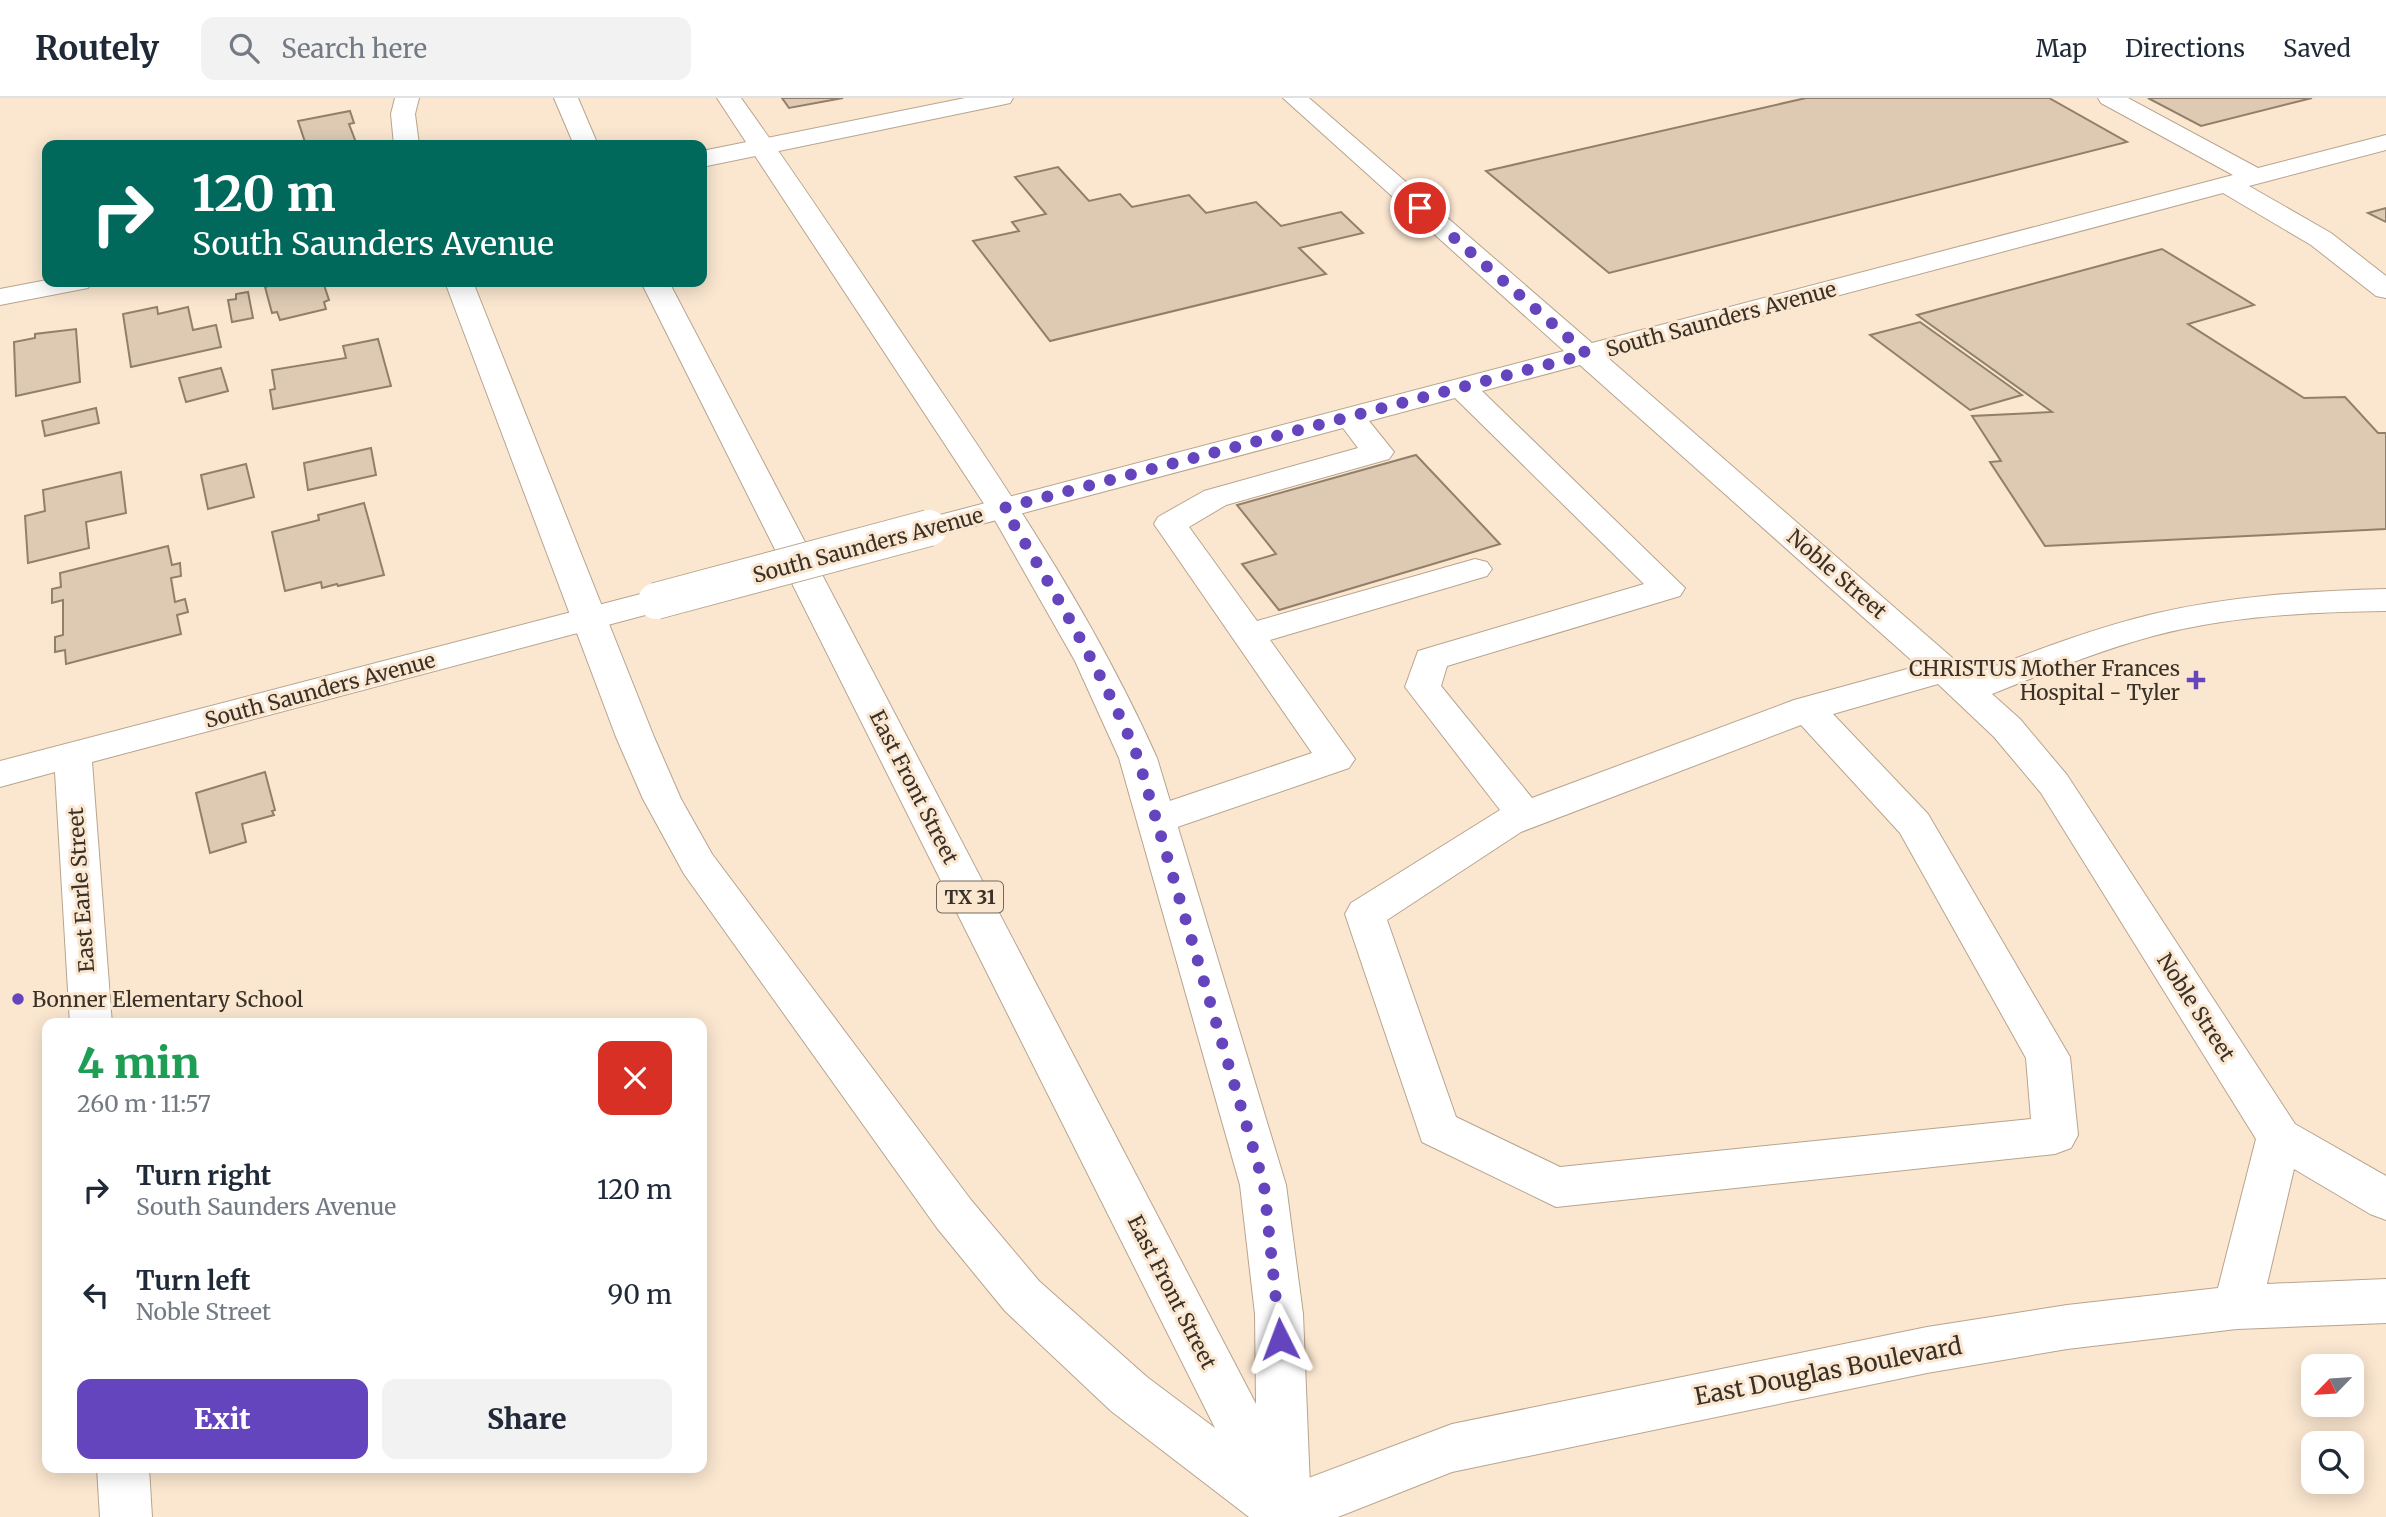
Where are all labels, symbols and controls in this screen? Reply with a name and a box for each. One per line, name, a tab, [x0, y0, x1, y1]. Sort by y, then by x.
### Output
search box	[201, 17, 691, 80]
text: Routely	[35, 28, 159, 69]
icon: search	[225, 29, 263, 67]
text: Search here	[281, 32, 427, 65]
text: Map	[2036, 33, 2087, 64]
text: Directions	[2125, 33, 2245, 64]
text: Saved	[2283, 33, 2351, 64]
text: 120 m	[192, 163, 336, 224]
icon: right	[77, 168, 168, 259]
pin	[1390, 178, 1450, 238]
icon: arrive	[1401, 189, 1439, 227]
text: South Saunders Avenue	[192, 224, 554, 264]
street label: South Saunders Avenue	[1603, 275, 1839, 363]
street label: South Saunders Avenue	[750, 501, 986, 589]
street label: Noble Street	[1782, 523, 1892, 625]
street label: South Saunders Avenue	[202, 646, 438, 734]
place label: CHRISTUS Mother Frances Hospital - Tyler	[1909, 655, 2180, 706]
marker: CHRISTUS Mother Frances Hospital - Tyler	[2186, 670, 2206, 690]
street label: East Front Street	[864, 706, 964, 868]
street label: East Earle Street	[62, 806, 100, 974]
road number: TX 31	[937, 882, 1003, 912]
street label: Noble Street	[2151, 948, 2241, 1066]
place label: Bonner Elementary School	[32, 986, 304, 1013]
marker: Bonner Elementary School	[10, 991, 26, 1007]
text: 4 min	[77, 1037, 199, 1089]
button: close	[598, 1041, 672, 1115]
text: 260 m · 11:57	[77, 1089, 211, 1118]
text: Turn right	[136, 1159, 271, 1192]
icon: right	[77, 1171, 115, 1209]
text: 120 m	[597, 1173, 672, 1206]
text: South Saunders Avenue	[136, 1192, 396, 1221]
street label: East Front Street	[1122, 1211, 1222, 1373]
text: Turn left	[136, 1264, 250, 1297]
icon: left	[77, 1276, 115, 1314]
text: 90 m	[608, 1278, 672, 1311]
text: Noble Street	[136, 1297, 271, 1326]
position arrow	[1243, 1302, 1317, 1376]
street label: East Douglas Boulevard	[1692, 1330, 1964, 1412]
north arrow	[2301, 1354, 2364, 1418]
map controls	[2301, 1354, 2364, 1494]
button: Exit	[77, 1379, 368, 1459]
button: Share	[382, 1379, 672, 1459]
button: search	[2301, 1431, 2364, 1494]

